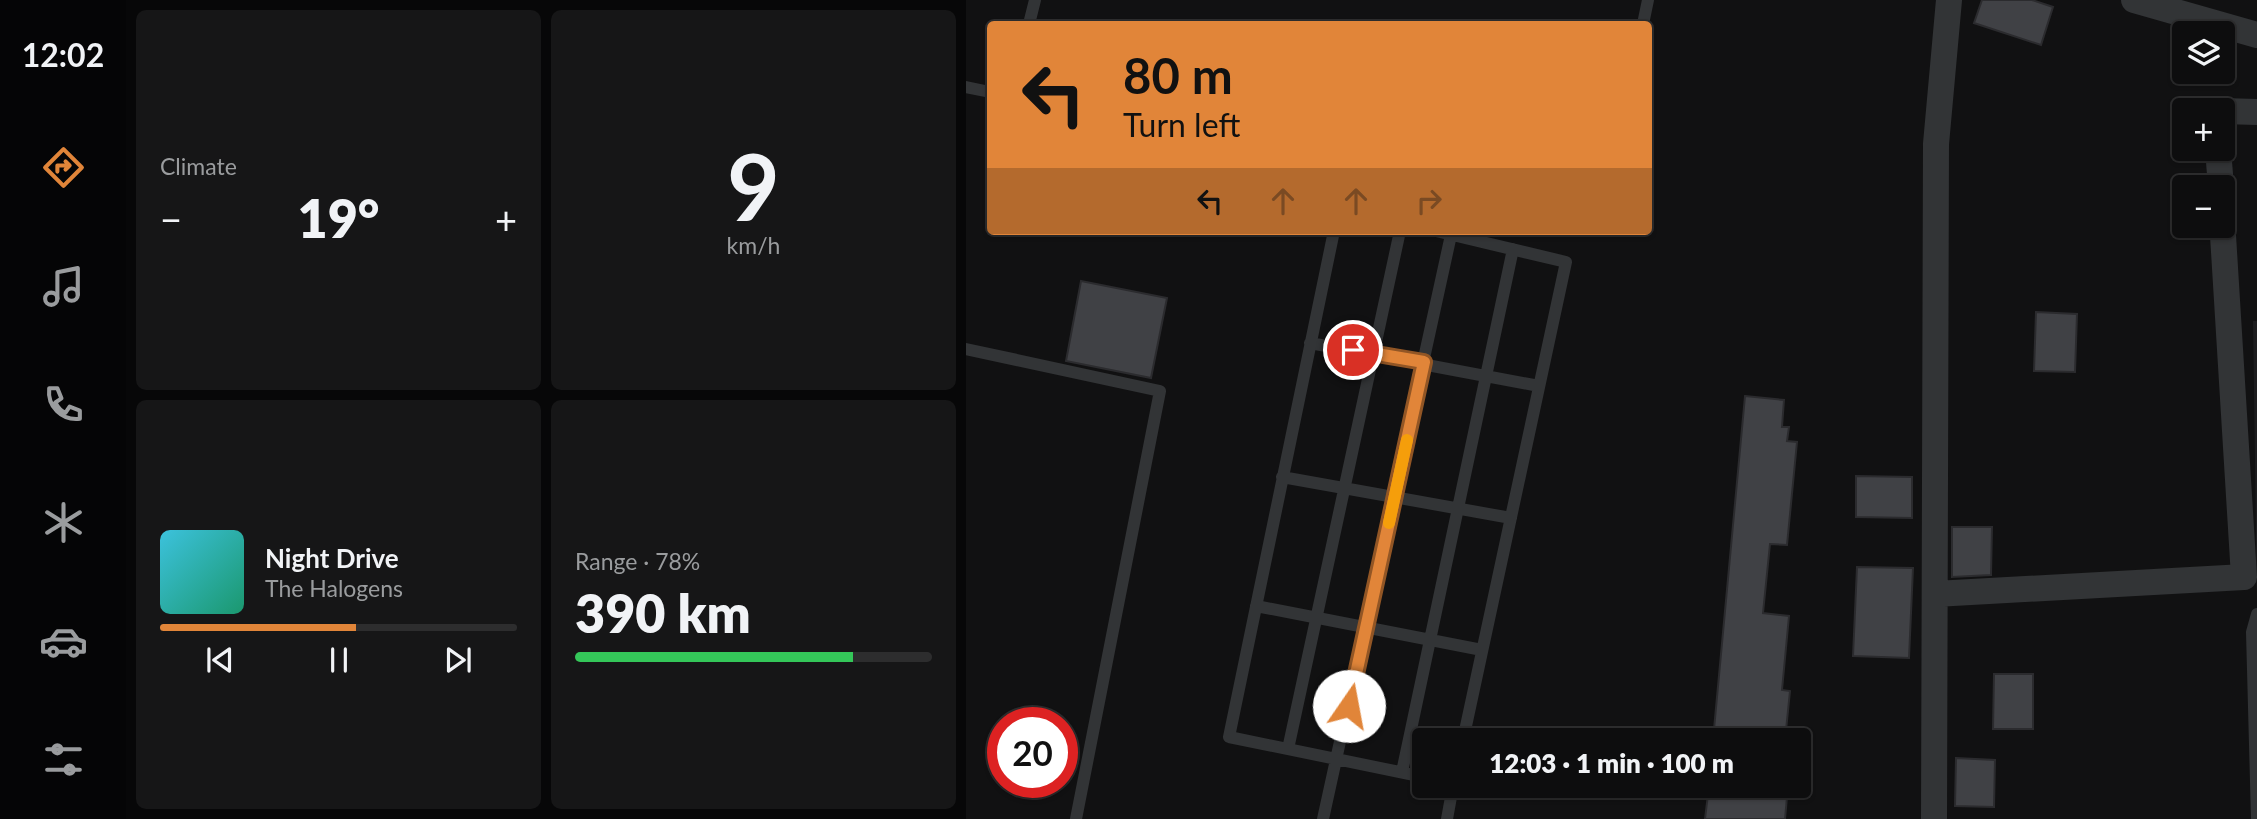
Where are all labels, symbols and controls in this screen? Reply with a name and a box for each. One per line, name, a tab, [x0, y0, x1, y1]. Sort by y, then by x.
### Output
map controls	[2172, 21, 2235, 238]
button: layers	[2172, 21, 2235, 84]
text: 12:02	[22, 35, 104, 74]
text: 80 m	[1123, 46, 1233, 104]
icon: left	[1008, 49, 1099, 140]
button: +	[2172, 98, 2235, 161]
text: Turn left	[1123, 105, 1240, 144]
text: 9	[727, 131, 780, 240]
icon: directions	[39, 143, 88, 192]
text: Climate	[160, 152, 237, 180]
button: −	[2172, 175, 2235, 238]
icon: left	[1191, 182, 1229, 220]
icon: ahead	[1264, 182, 1302, 220]
icon: ahead	[1337, 182, 1375, 220]
icon: right	[1410, 182, 1448, 220]
text: 19°	[298, 187, 379, 249]
text: −	[160, 196, 182, 242]
text: +	[495, 196, 517, 242]
text: km/h	[727, 231, 780, 259]
icon: music	[39, 262, 88, 311]
pin	[1323, 320, 1383, 380]
icon: arrive	[1334, 331, 1372, 369]
icon: phone	[39, 380, 88, 429]
icon: climate	[39, 498, 88, 547]
text: Night Drive	[265, 542, 399, 574]
text: Range · 78%	[575, 547, 700, 575]
text: The Halogens	[265, 574, 403, 602]
text: 390 km	[575, 582, 751, 644]
icon: car	[39, 617, 88, 666]
icon: previous	[201, 641, 239, 679]
icon: pause	[320, 641, 358, 679]
icon: next	[439, 641, 477, 679]
position arrow	[1312, 669, 1386, 743]
speed limit sign: 20	[987, 707, 1078, 798]
icon: filters	[39, 735, 88, 784]
text: 12:03 · 1 min · 100 m	[1489, 747, 1734, 779]

